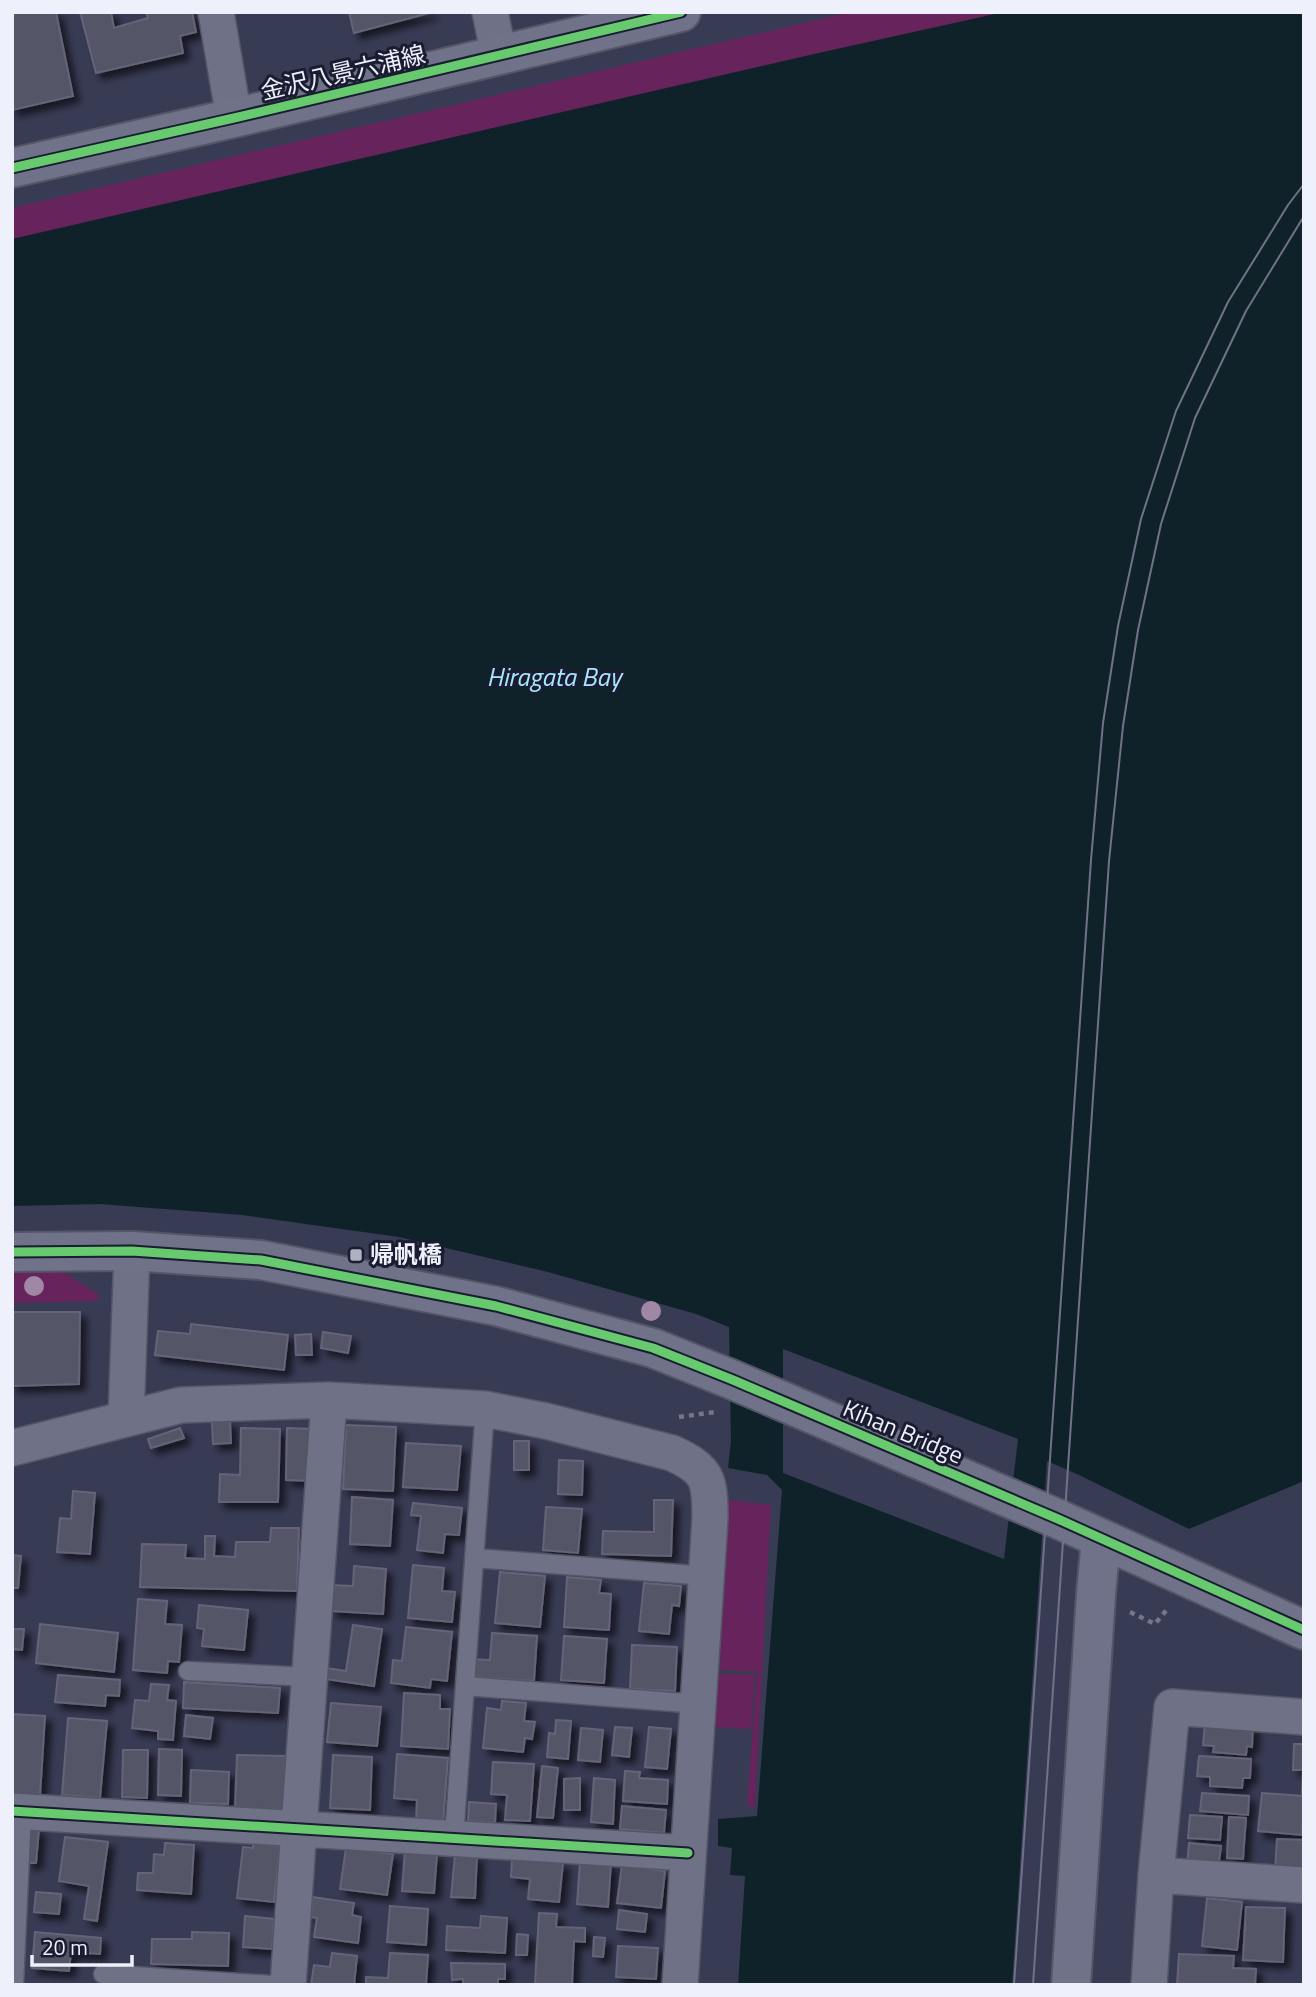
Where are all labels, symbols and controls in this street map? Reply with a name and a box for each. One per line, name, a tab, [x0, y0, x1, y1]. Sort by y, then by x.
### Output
street label: 金沢八景六浦線	[257, 36, 429, 108]
water label: Hiragata Bay	[487, 657, 624, 696]
place label: 帰帆橋	[370, 1236, 442, 1272]
marker: 帰帆橋	[348, 1247, 364, 1263]
street label: Kihan Bridge	[838, 1390, 969, 1473]
scale bar	[32, 1924, 131, 1968]
text: 20 m	[42, 1931, 88, 1963]

